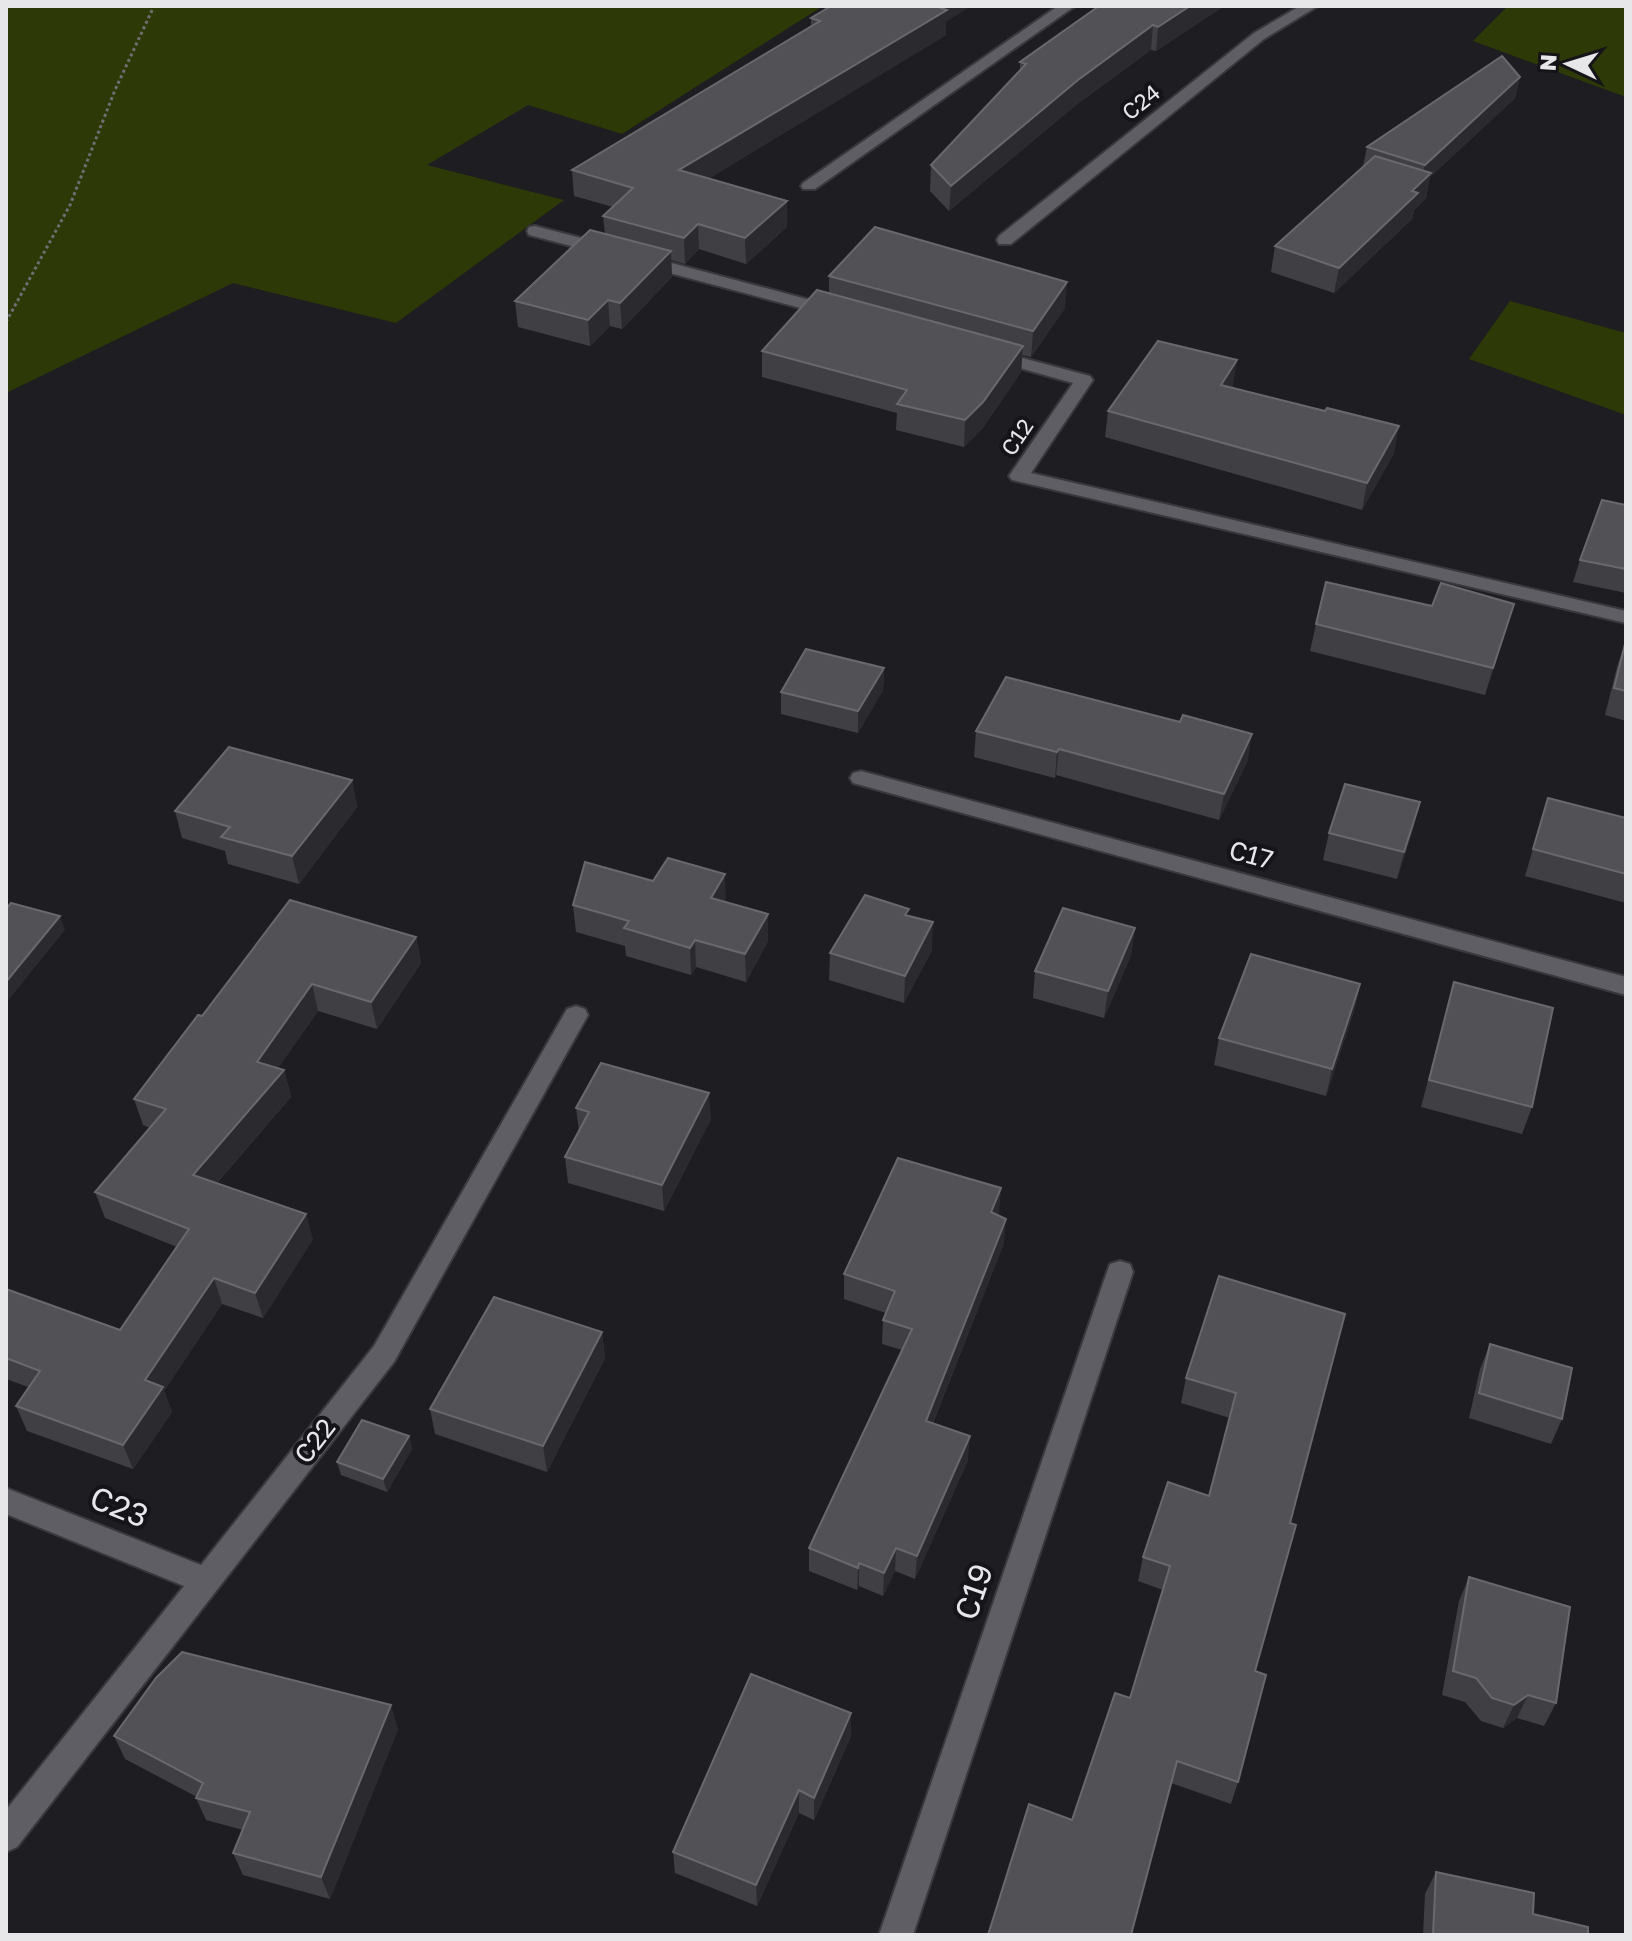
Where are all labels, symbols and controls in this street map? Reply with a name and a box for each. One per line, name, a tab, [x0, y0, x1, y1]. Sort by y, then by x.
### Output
north arrow	[1528, 24, 1608, 104]
text: N	[1533, 53, 1562, 72]
street label: C24	[1116, 78, 1165, 125]
street label: C12	[995, 413, 1039, 460]
street label: C17	[1226, 834, 1276, 875]
street label: C22	[288, 1412, 342, 1469]
street label: C23	[85, 1477, 154, 1535]
street label: C19	[946, 1559, 1000, 1625]

